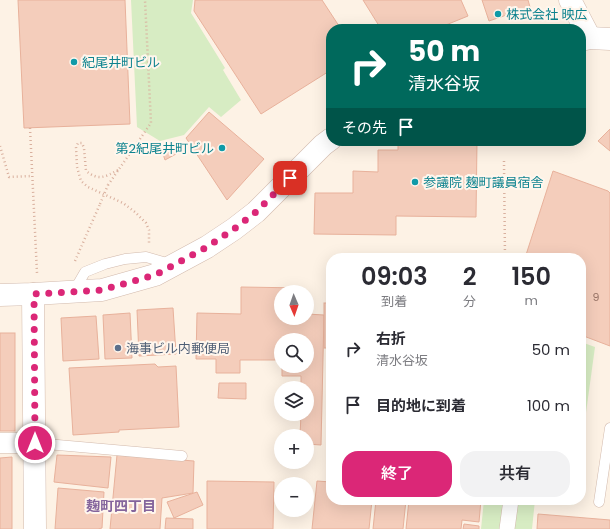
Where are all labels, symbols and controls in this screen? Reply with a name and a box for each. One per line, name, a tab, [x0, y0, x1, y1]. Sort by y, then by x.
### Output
place label: 株式会社 映広	[506, 5, 587, 24]
marker: 株式会社 映広	[493, 9, 503, 19]
text: 50 m	[408, 32, 480, 71]
icon: right	[342, 40, 394, 92]
place label: 紀尾井町ビル	[82, 53, 160, 72]
marker: 紀尾井町ビル	[69, 57, 79, 67]
text: 清水谷坂	[408, 71, 480, 96]
icon: arrive	[395, 116, 417, 138]
text: その先	[342, 117, 387, 138]
place label: 第2紀尾井町ビル	[116, 139, 214, 158]
marker: 第2紀尾井町ビル	[217, 143, 227, 153]
pin	[273, 161, 307, 195]
icon: arrive	[279, 167, 301, 189]
place label: 参議院 麹町議員宿舎	[423, 173, 543, 192]
marker: 参議院 麹町議員宿舎	[410, 177, 420, 187]
text: 09:03	[361, 260, 428, 293]
text: 2	[463, 260, 476, 293]
text: 150	[511, 260, 551, 293]
north arrow	[274, 285, 314, 325]
map controls	[274, 285, 314, 517]
house number: 9	[593, 289, 600, 305]
text: m	[525, 291, 538, 310]
text: 到着	[381, 292, 407, 311]
text: 分	[463, 292, 476, 311]
text: 右折	[376, 328, 406, 349]
button: search	[274, 333, 314, 373]
icon: right	[342, 338, 364, 360]
place label: 海事ビル内郵便局	[126, 339, 230, 358]
text: 50 m	[532, 339, 570, 360]
marker: 海事ビル内郵便局	[113, 343, 123, 353]
text: 清水谷坂	[376, 351, 428, 370]
button: layers	[274, 381, 314, 421]
icon: arrive	[342, 394, 364, 416]
text: 目的地に到着	[376, 395, 466, 416]
text: 100 m	[527, 395, 570, 416]
position arrow	[14, 422, 56, 464]
button: +	[274, 429, 314, 469]
button: 終了	[342, 451, 452, 497]
button: 共有	[460, 451, 570, 497]
button: −	[274, 477, 314, 517]
district label: 麹町四丁目	[86, 496, 156, 516]

